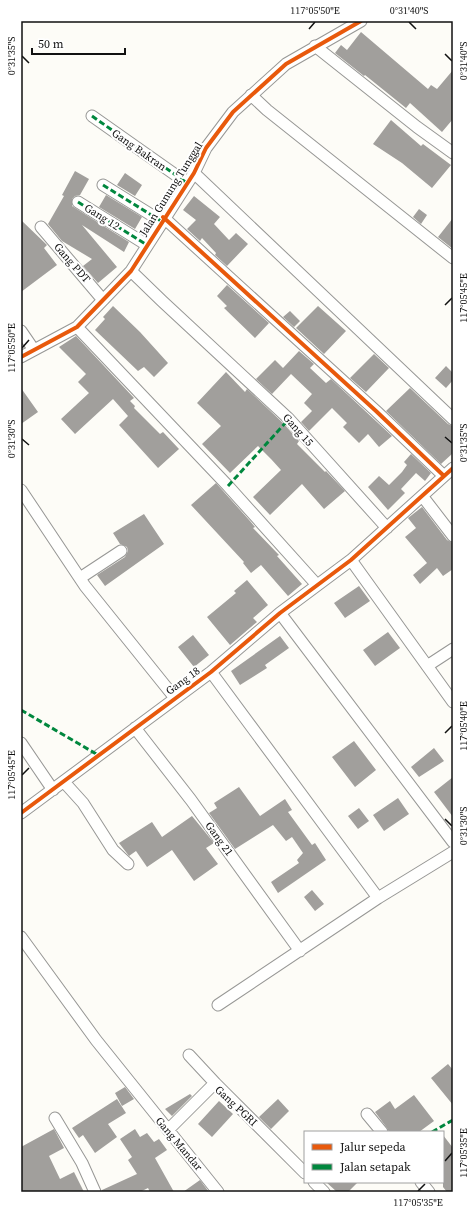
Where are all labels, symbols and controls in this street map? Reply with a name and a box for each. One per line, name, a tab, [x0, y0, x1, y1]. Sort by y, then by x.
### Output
text: 117°05'50"E	[290, 4, 340, 17]
text: 0°31'40"S	[390, 4, 428, 17]
scale bar	[32, 30, 125, 56]
text: 50 m	[38, 36, 64, 52]
text: 0°31'35"S	[5, 37, 18, 75]
text: 0°31'40"S	[457, 42, 470, 80]
street label: Gang Bakran	[109, 126, 169, 174]
street label: Jalan Gunung Tunggal	[135, 139, 206, 240]
street label: Gang 12	[81, 200, 123, 234]
street label: Gang PDT	[50, 240, 94, 287]
text: 117°05'45"E	[457, 273, 470, 323]
text: 117°05'50"E	[5, 323, 18, 373]
street label: Gang 15	[279, 410, 317, 450]
text: 0°31'30"S	[5, 420, 18, 458]
text: 0°31'35"S	[457, 424, 470, 462]
street label: Gang 18	[163, 663, 203, 699]
text: 117°05'40"E	[457, 701, 470, 751]
text: 117°05'45"E	[5, 750, 18, 800]
text: 0°31'30"S	[457, 807, 470, 845]
street label: Gang 21	[201, 819, 237, 859]
street label: Gang PGRI	[211, 1082, 261, 1130]
street label: Gang Mandar	[152, 1114, 206, 1174]
text: 117°05'35"E	[457, 1128, 470, 1178]
legend	[304, 1131, 444, 1183]
text: Jalur sepeda	[339, 1139, 407, 1155]
text: Jalan setapak	[339, 1159, 411, 1175]
text: 117°05'35"E	[393, 1196, 443, 1209]

